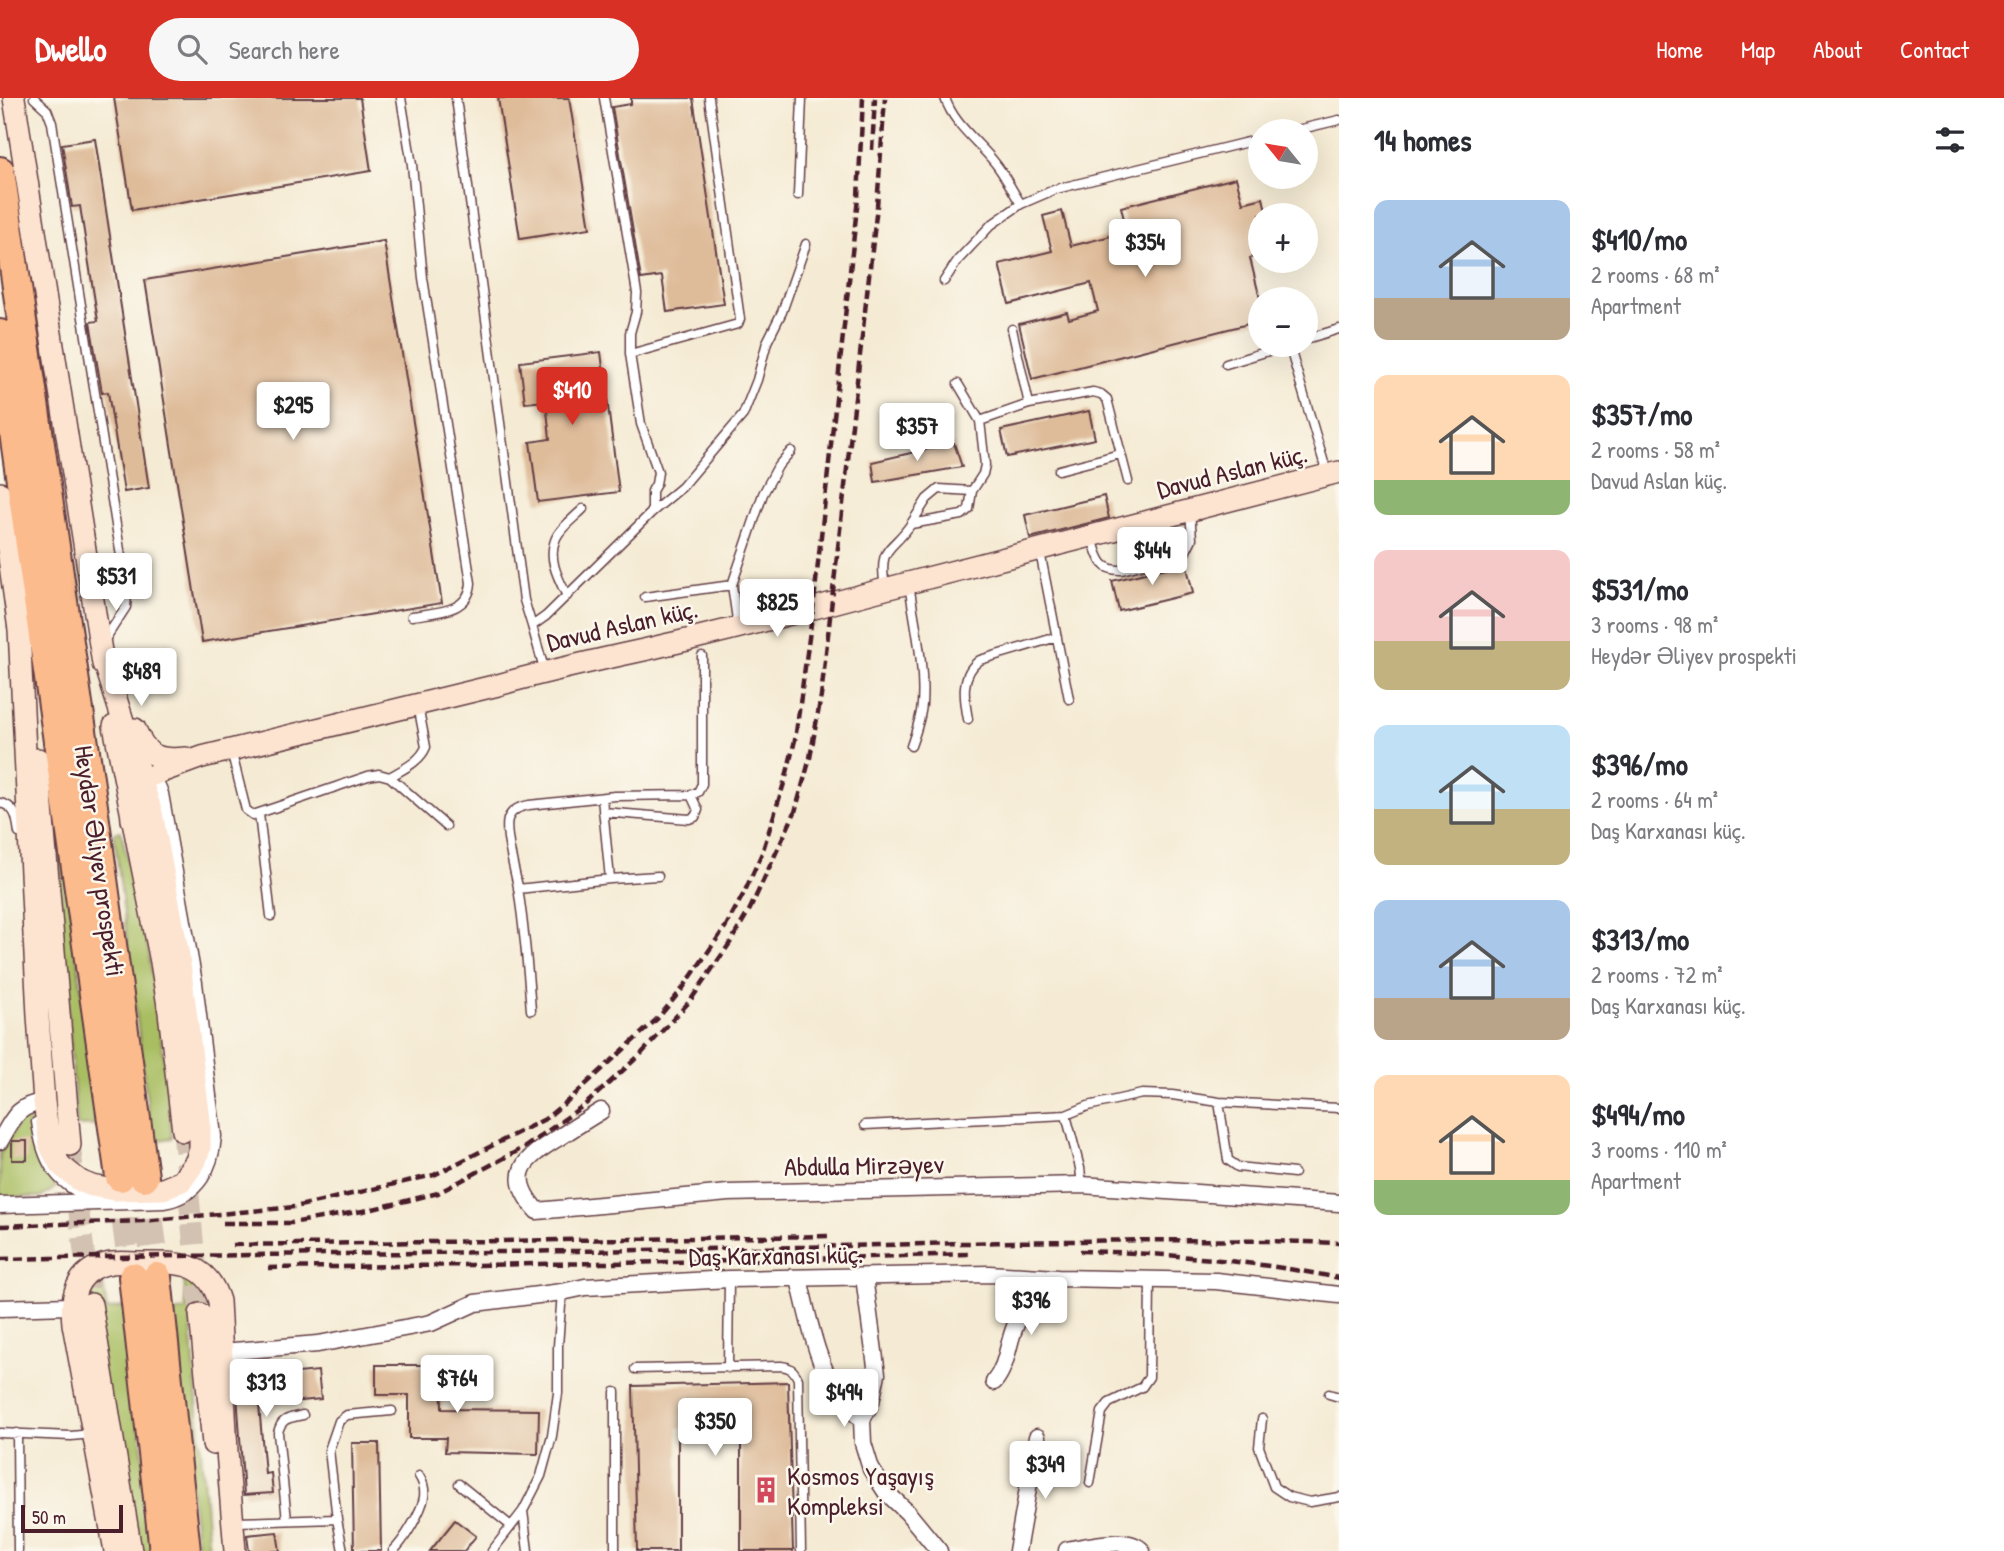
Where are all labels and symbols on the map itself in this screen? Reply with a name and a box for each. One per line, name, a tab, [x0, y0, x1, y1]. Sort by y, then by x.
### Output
north arrow	[1248, 119, 1318, 189]
pin: $354	[1104, 220, 1186, 279]
pin: $410	[531, 368, 613, 427]
pin: $295	[252, 382, 334, 442]
pin: $357	[876, 404, 958, 463]
street label: Davud Aslan küç.	[1153, 435, 1311, 507]
pin: $444	[1111, 528, 1193, 587]
pin: $531	[75, 554, 157, 613]
pin: $825	[736, 580, 818, 639]
street label: Davud Aslan küç.	[543, 591, 701, 659]
pin: $489	[100, 648, 182, 708]
street label: Heydər Əliyev prospekti	[66, 743, 134, 979]
street label: Abdulla Mirzəyev	[784, 1146, 945, 1184]
street label: Daş Karxanası küç.	[688, 1236, 864, 1274]
pin: $396	[990, 1278, 1072, 1337]
pin: $764	[416, 1356, 498, 1415]
pin: $313	[225, 1360, 307, 1419]
pin: $494	[803, 1370, 885, 1429]
pin: $350	[674, 1398, 756, 1458]
pin: $349	[1004, 1442, 1086, 1501]
place label: Kosmos Yaşayış Kompleksi	[787, 1458, 934, 1523]
building icon: Kosmos Yaşayış Kompleksi	[751, 1475, 781, 1505]
scale bar	[21, 1502, 122, 1534]

